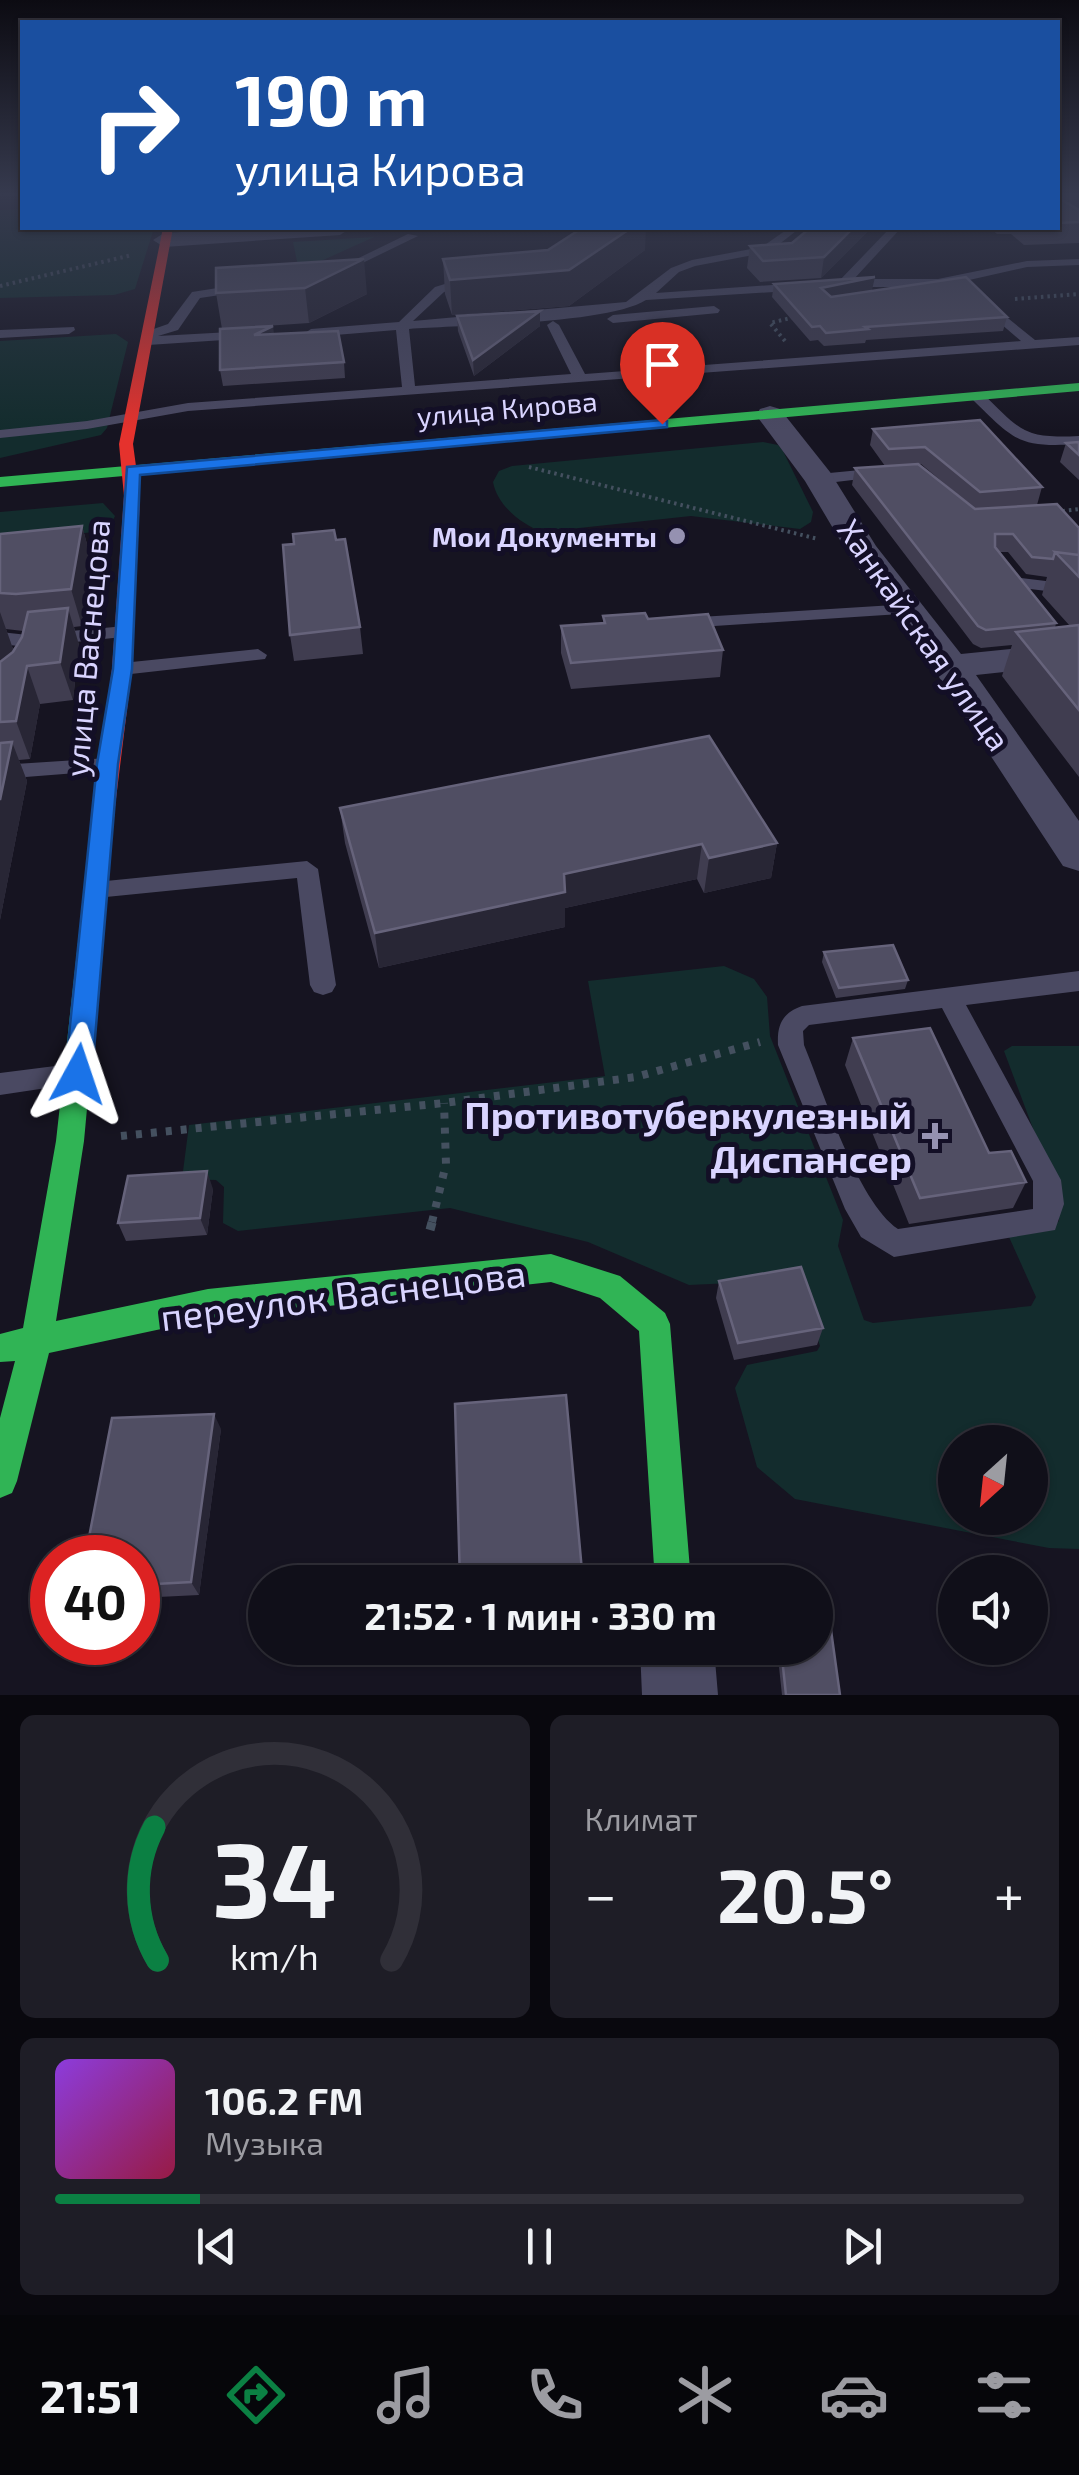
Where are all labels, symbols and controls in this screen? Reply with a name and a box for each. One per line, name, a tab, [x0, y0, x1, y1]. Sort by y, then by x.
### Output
text: 190 m	[235, 56, 428, 140]
icon: right	[70, 60, 200, 190]
text: улица Кирова	[235, 141, 526, 195]
pin	[620, 322, 705, 425]
icon: arrive	[635, 337, 690, 392]
street label: улица Кирова	[415, 383, 599, 433]
street label: Ханкайская улица	[830, 511, 1019, 758]
street label: улица Васнецова	[56, 518, 117, 778]
place label: Мои Документы	[432, 519, 657, 553]
marker: Мои Документы	[666, 525, 688, 547]
position arrow	[26, 1022, 130, 1126]
place label: Противотуберкулезный Диспансер	[464, 1091, 912, 1181]
marker: Противотуберкулезный Диспансер	[922, 1123, 948, 1149]
street label: переулок Васнецова	[158, 1249, 528, 1339]
north arrow	[938, 1425, 1048, 1535]
map controls	[938, 1425, 1048, 1665]
speed limit sign: 40	[30, 1535, 160, 1665]
button: sound	[938, 1555, 1048, 1665]
text: 21:52 · 1 мин · 330 m	[364, 1592, 717, 1638]
text: Климат	[585, 1799, 698, 1837]
text: 34	[212, 1814, 337, 1939]
text: 20.5°	[717, 1848, 893, 1938]
text: −	[585, 1860, 617, 1926]
text: +	[994, 1860, 1024, 1926]
text: km/h	[230, 1934, 319, 1977]
text: 106.2 FM	[205, 2077, 363, 2123]
text: Музыка	[205, 2123, 324, 2161]
icon: previous	[189, 2219, 244, 2274]
icon: pause	[512, 2219, 567, 2274]
icon: next	[835, 2219, 890, 2274]
icon: directions	[221, 2360, 291, 2430]
icon: music	[371, 2360, 441, 2430]
icon: phone	[520, 2360, 590, 2430]
icon: climate	[670, 2360, 740, 2430]
icon: car	[819, 2360, 889, 2430]
icon: filters	[969, 2360, 1039, 2430]
text: 21:51	[40, 2368, 141, 2422]

